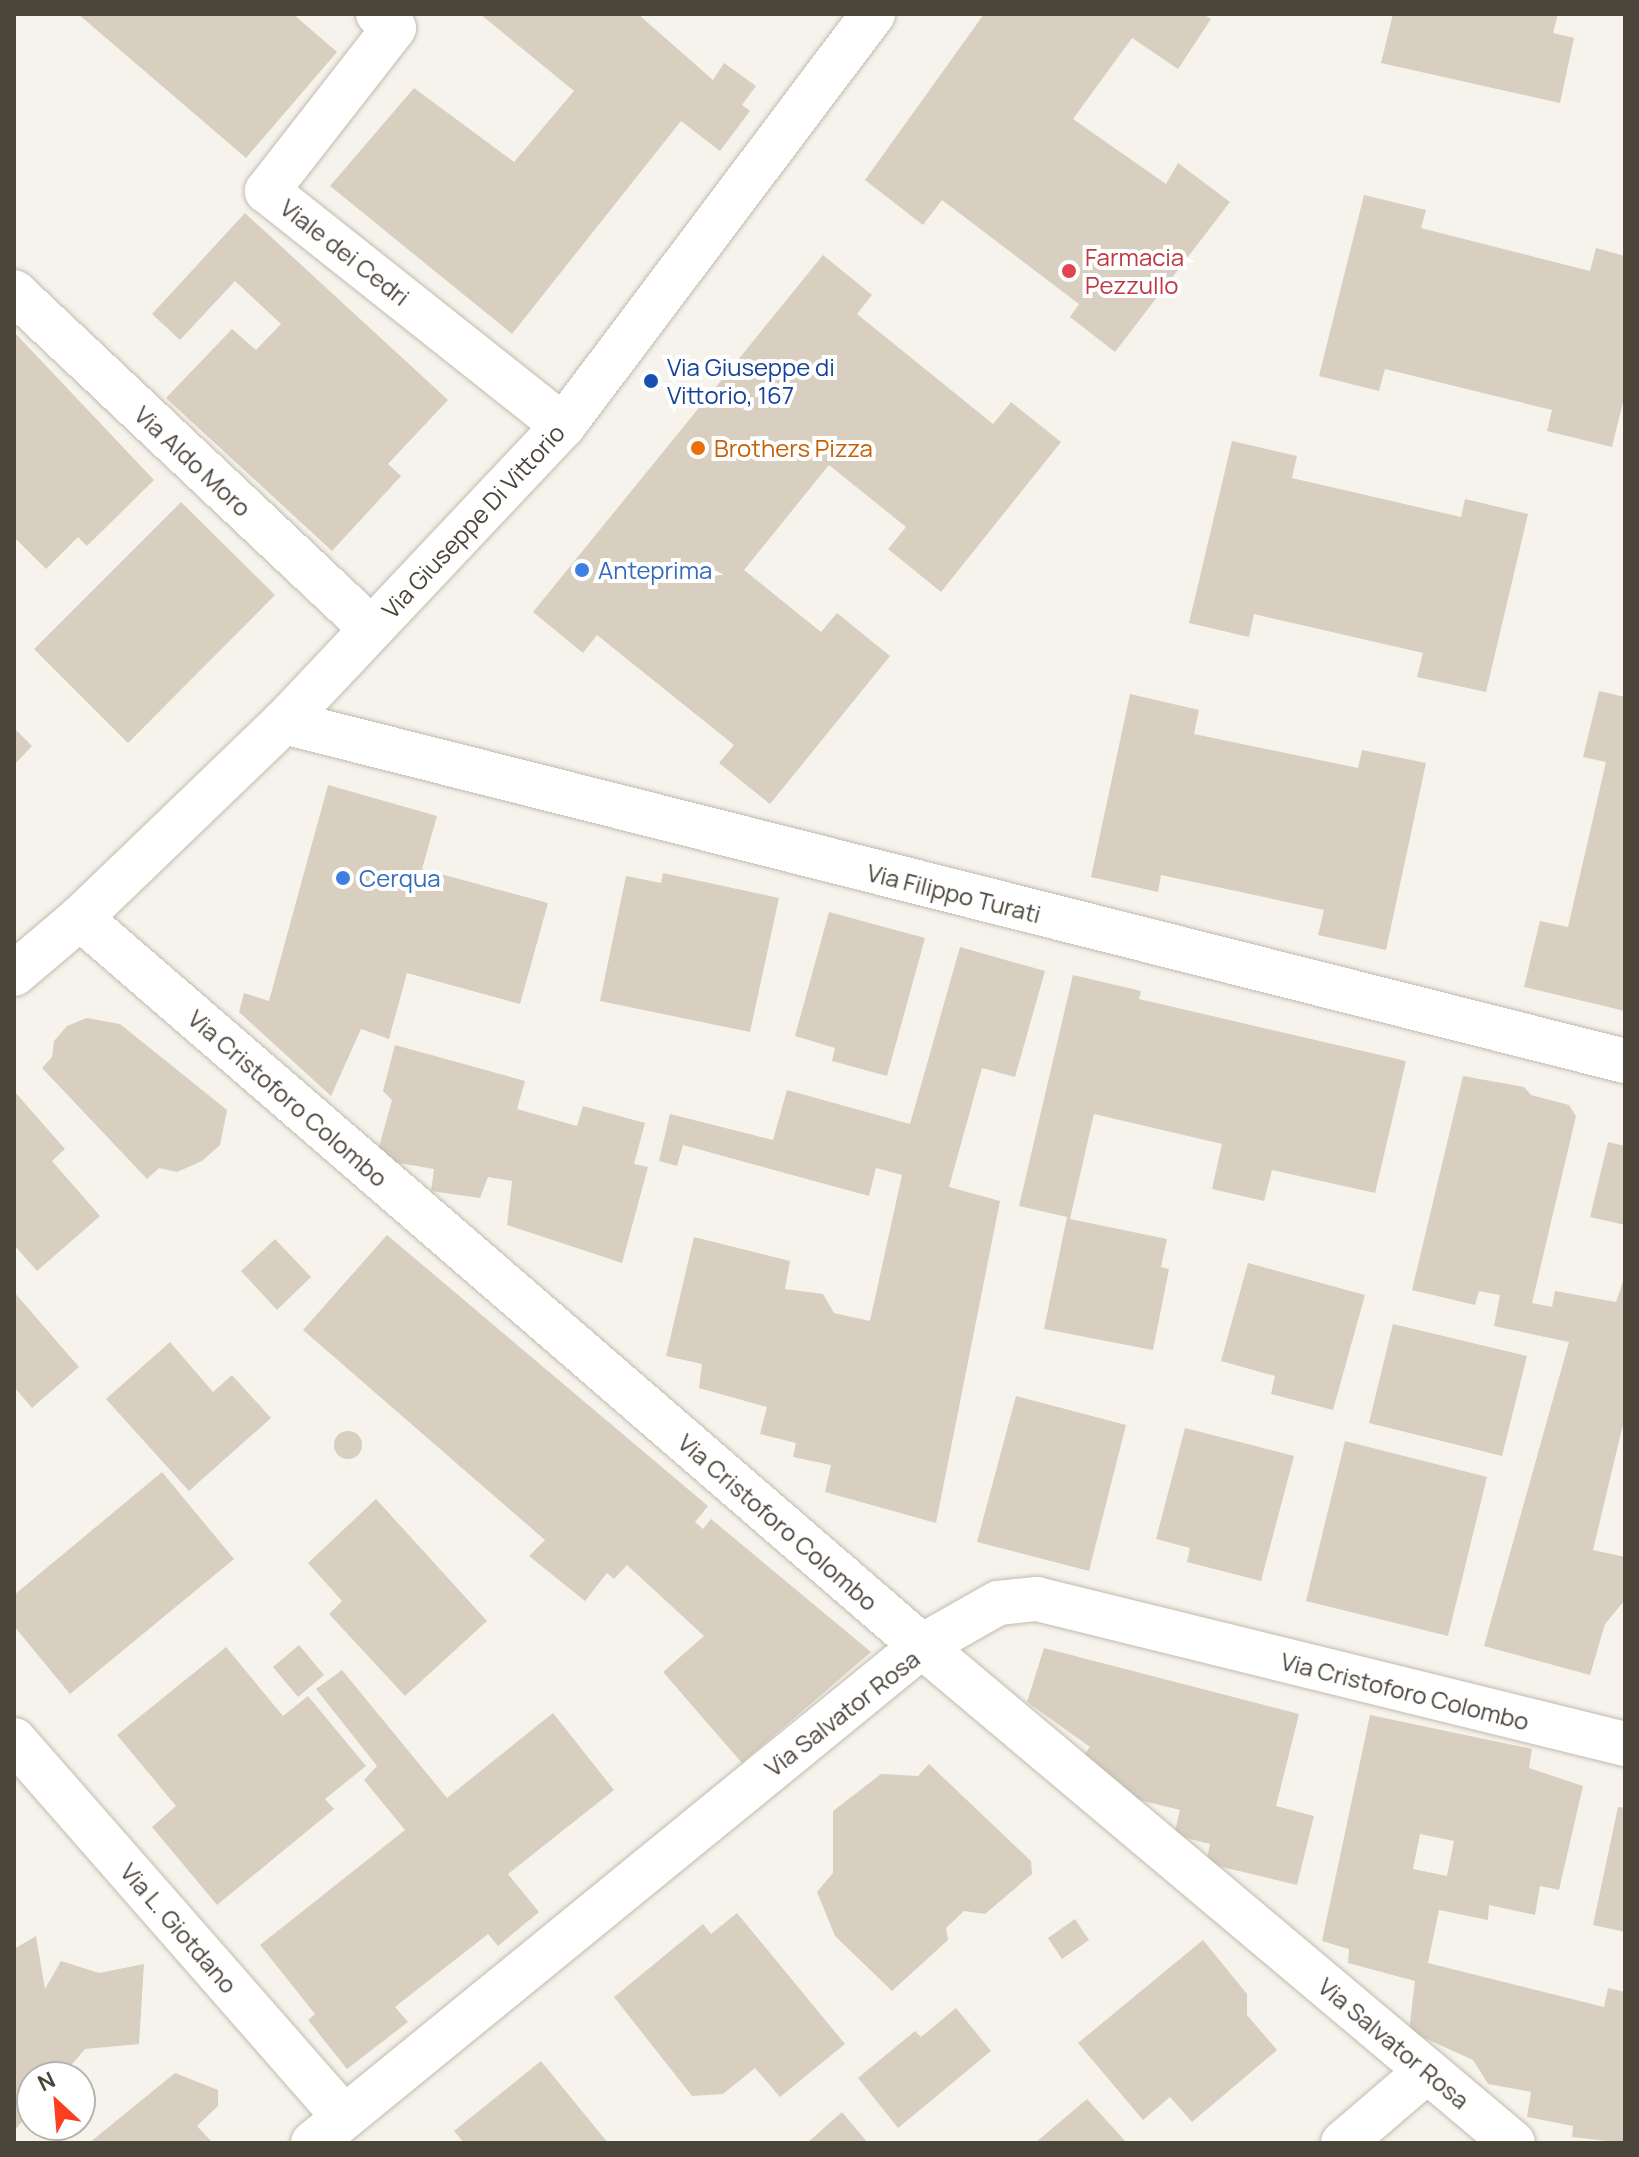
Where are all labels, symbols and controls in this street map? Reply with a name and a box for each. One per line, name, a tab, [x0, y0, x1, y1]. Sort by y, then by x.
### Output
street label: Viale dei Cedri	[275, 193, 415, 311]
place label: Farmacia Pezzullo	[1085, 243, 1184, 299]
marker: Farmacia Pezzullo	[1060, 262, 1078, 280]
place label: Via Giuseppe di Vittorio, 167	[667, 353, 835, 409]
marker: Via Giuseppe di Vittorio, 167	[642, 372, 660, 390]
street label: Via Aldo Moro	[129, 400, 257, 522]
street label: Via Giuseppe Di Vittorio	[376, 418, 570, 624]
place label: Brothers Pizza	[714, 434, 873, 462]
marker: Brothers Pizza	[689, 439, 707, 457]
place label: Anteprima	[598, 556, 712, 584]
marker: Anteprima	[573, 561, 591, 579]
street label: Via Filippo Turati	[864, 857, 1044, 929]
place label: Cerqua	[359, 864, 441, 892]
marker: Cerqua	[334, 869, 352, 887]
street label: Via Cristoforo Colombo	[182, 1004, 394, 1192]
street label: Via Cristoforo Colombo	[672, 1428, 884, 1616]
street label: Via Salvator Rosa	[759, 1644, 925, 1782]
street label: Via Cristoforo Colombo	[1278, 1646, 1532, 1736]
street label: Via L. Giotdano	[115, 1857, 243, 1999]
street label: Via Salvator Rosa	[1313, 1971, 1475, 2115]
north arrow	[16, 2061, 96, 2141]
text: N	[33, 2064, 60, 2098]

